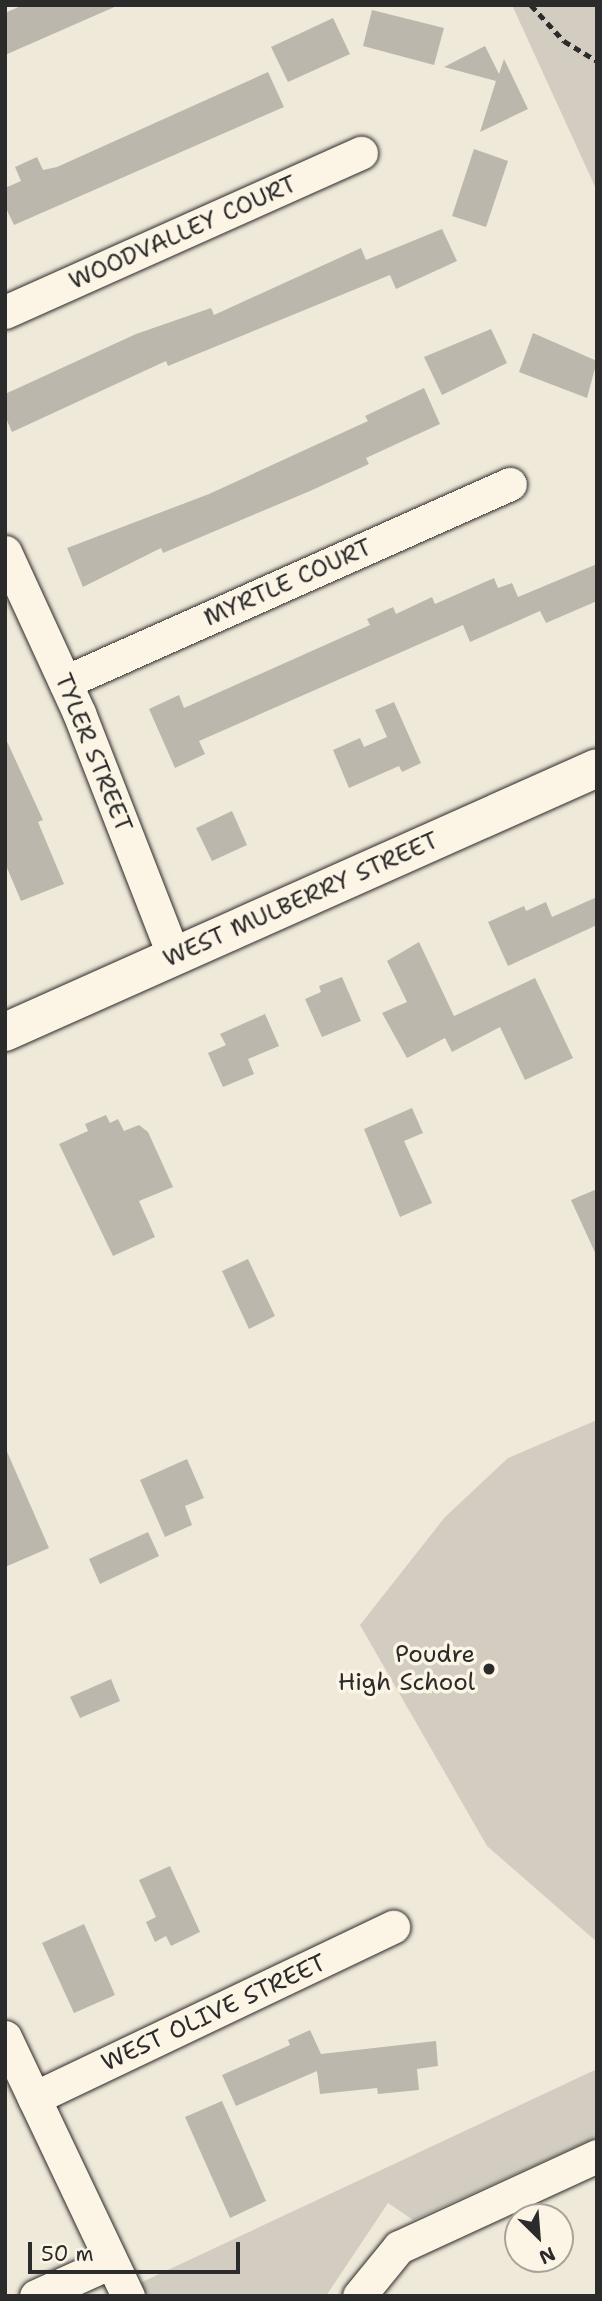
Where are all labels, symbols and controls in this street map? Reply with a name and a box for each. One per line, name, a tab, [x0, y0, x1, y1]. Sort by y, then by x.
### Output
street label: WOODVALLEY COURT	[65, 170, 301, 296]
street label: MYRTLE COURT	[200, 533, 376, 633]
street label: TYLER STREET	[48, 669, 138, 837]
street label: WEST MULBERRY STREET	[159, 826, 443, 974]
place label: Poudre High School	[338, 1641, 475, 1697]
marker: Poudre High School	[481, 1661, 497, 1677]
street label: WEST OLIVE STREET	[97, 1948, 331, 2078]
north arrow	[504, 2203, 574, 2273]
scale bar	[32, 2228, 243, 2272]
text: 50 m	[41, 2240, 94, 2268]
text: N	[535, 2241, 559, 2270]

